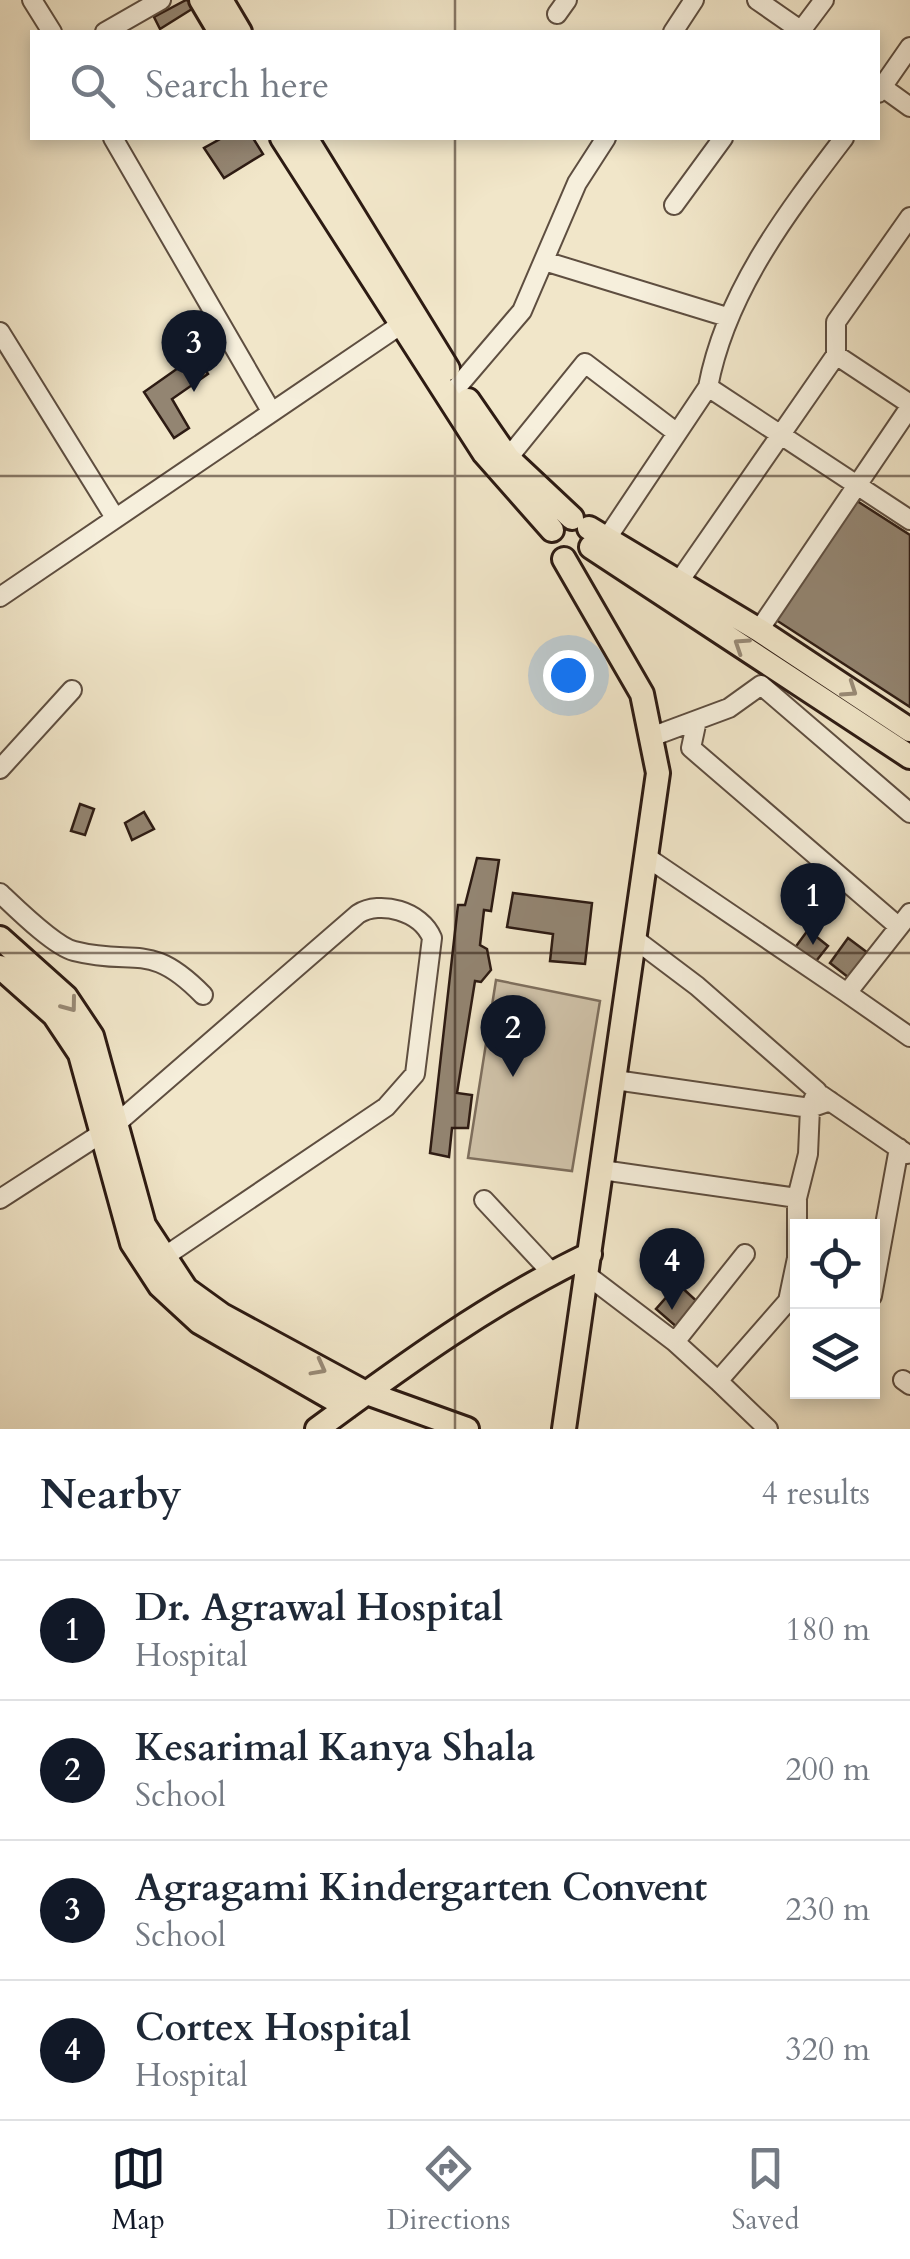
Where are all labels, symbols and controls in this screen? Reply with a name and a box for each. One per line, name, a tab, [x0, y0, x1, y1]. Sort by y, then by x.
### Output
search box	[30, 30, 880, 140]
icon: search	[65, 58, 120, 113]
text: Search here	[145, 59, 329, 111]
pin: 3	[162, 310, 226, 392]
one-way arrow	[734, 639, 753, 657]
your location	[543, 650, 594, 701]
one-way arrow	[839, 678, 857, 697]
pin: 1	[780, 862, 846, 945]
one-way arrow	[59, 994, 76, 1012]
pin: 2	[480, 994, 546, 1077]
map controls	[790, 1219, 880, 1399]
button: locate	[790, 1219, 880, 1309]
pin: 4	[640, 1228, 704, 1310]
button: layers	[790, 1309, 880, 1399]
one-way arrow	[308, 1355, 326, 1375]
text: Nearby	[40, 1466, 182, 1523]
text: 4 results	[762, 1472, 870, 1516]
text: Dr. Agrawal Hospital	[135, 1582, 503, 1634]
text: 1	[64, 1608, 81, 1652]
text: 180 m	[785, 1608, 870, 1652]
text: Hospital	[135, 1634, 248, 1678]
text: Kesarimal Kanya Shala	[135, 1722, 535, 1774]
text: 2	[64, 1748, 81, 1792]
text: 200 m	[785, 1748, 870, 1792]
text: School	[135, 1774, 226, 1818]
text: Agragami Kindergarten Convent	[135, 1862, 707, 1914]
text: 3	[64, 1888, 81, 1932]
text: 230 m	[785, 1888, 870, 1932]
text: School	[135, 1914, 226, 1958]
text: Cortex Hospital	[135, 2002, 411, 2054]
text: 4	[64, 2028, 81, 2072]
text: 320 m	[785, 2028, 870, 2072]
text: Hospital	[135, 2054, 248, 2098]
tab: Map	[111, 2141, 166, 2239]
tab: Directions	[387, 2141, 510, 2239]
tab: Saved	[731, 2141, 799, 2239]

